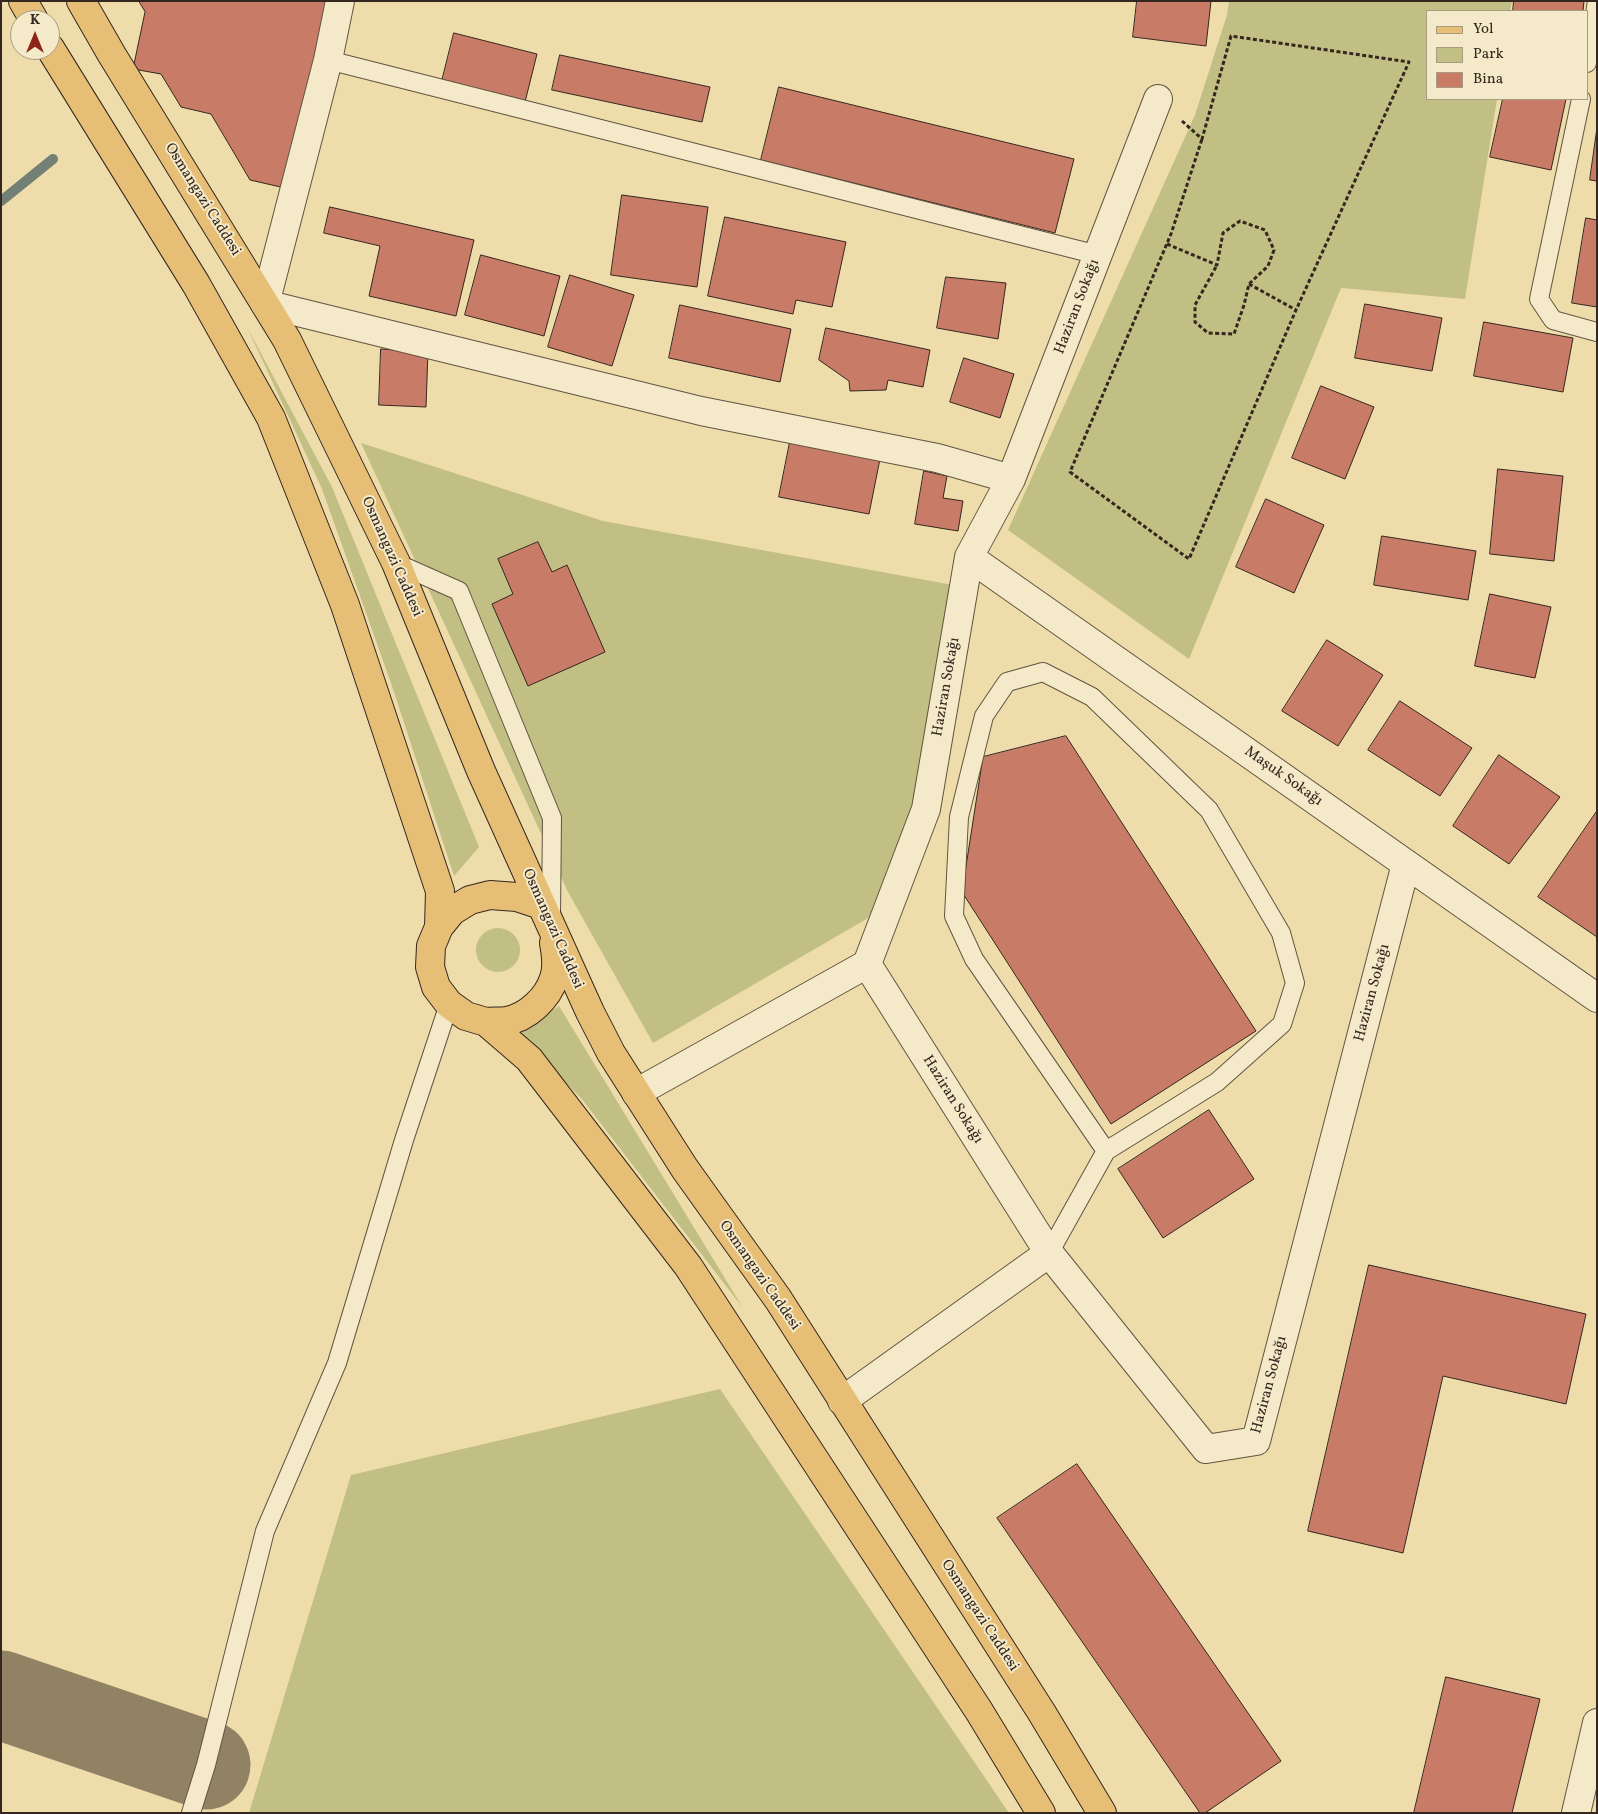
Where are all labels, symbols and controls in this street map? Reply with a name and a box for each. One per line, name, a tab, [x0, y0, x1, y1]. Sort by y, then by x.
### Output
north arrow	[10, 10, 60, 60]
legend	[1426, 10, 1588, 100]
text: K	[30, 11, 40, 30]
text: Yol	[1473, 19, 1493, 40]
text: Park	[1473, 44, 1504, 65]
text: Bina	[1473, 69, 1503, 90]
street label: Osmangazi Caddesi	[160, 140, 244, 260]
street label: Haziran Sokağı	[1052, 257, 1104, 357]
street label: Osmangazi Caddesi	[356, 494, 426, 620]
street label: Haziran Sokağı	[929, 636, 965, 738]
street label: Maşuk Sokağı	[1240, 743, 1326, 811]
street label: Osmangazi Caddesi	[517, 866, 587, 992]
street label: Haziran Sokağı	[1351, 942, 1395, 1044]
street label: Haziran Sokağı	[918, 1053, 986, 1147]
street label: Osmangazi Caddesi	[714, 1218, 804, 1334]
street label: Haziran Sokağı	[1248, 1334, 1292, 1436]
street label: Osmangazi Caddesi	[936, 1557, 1022, 1675]

